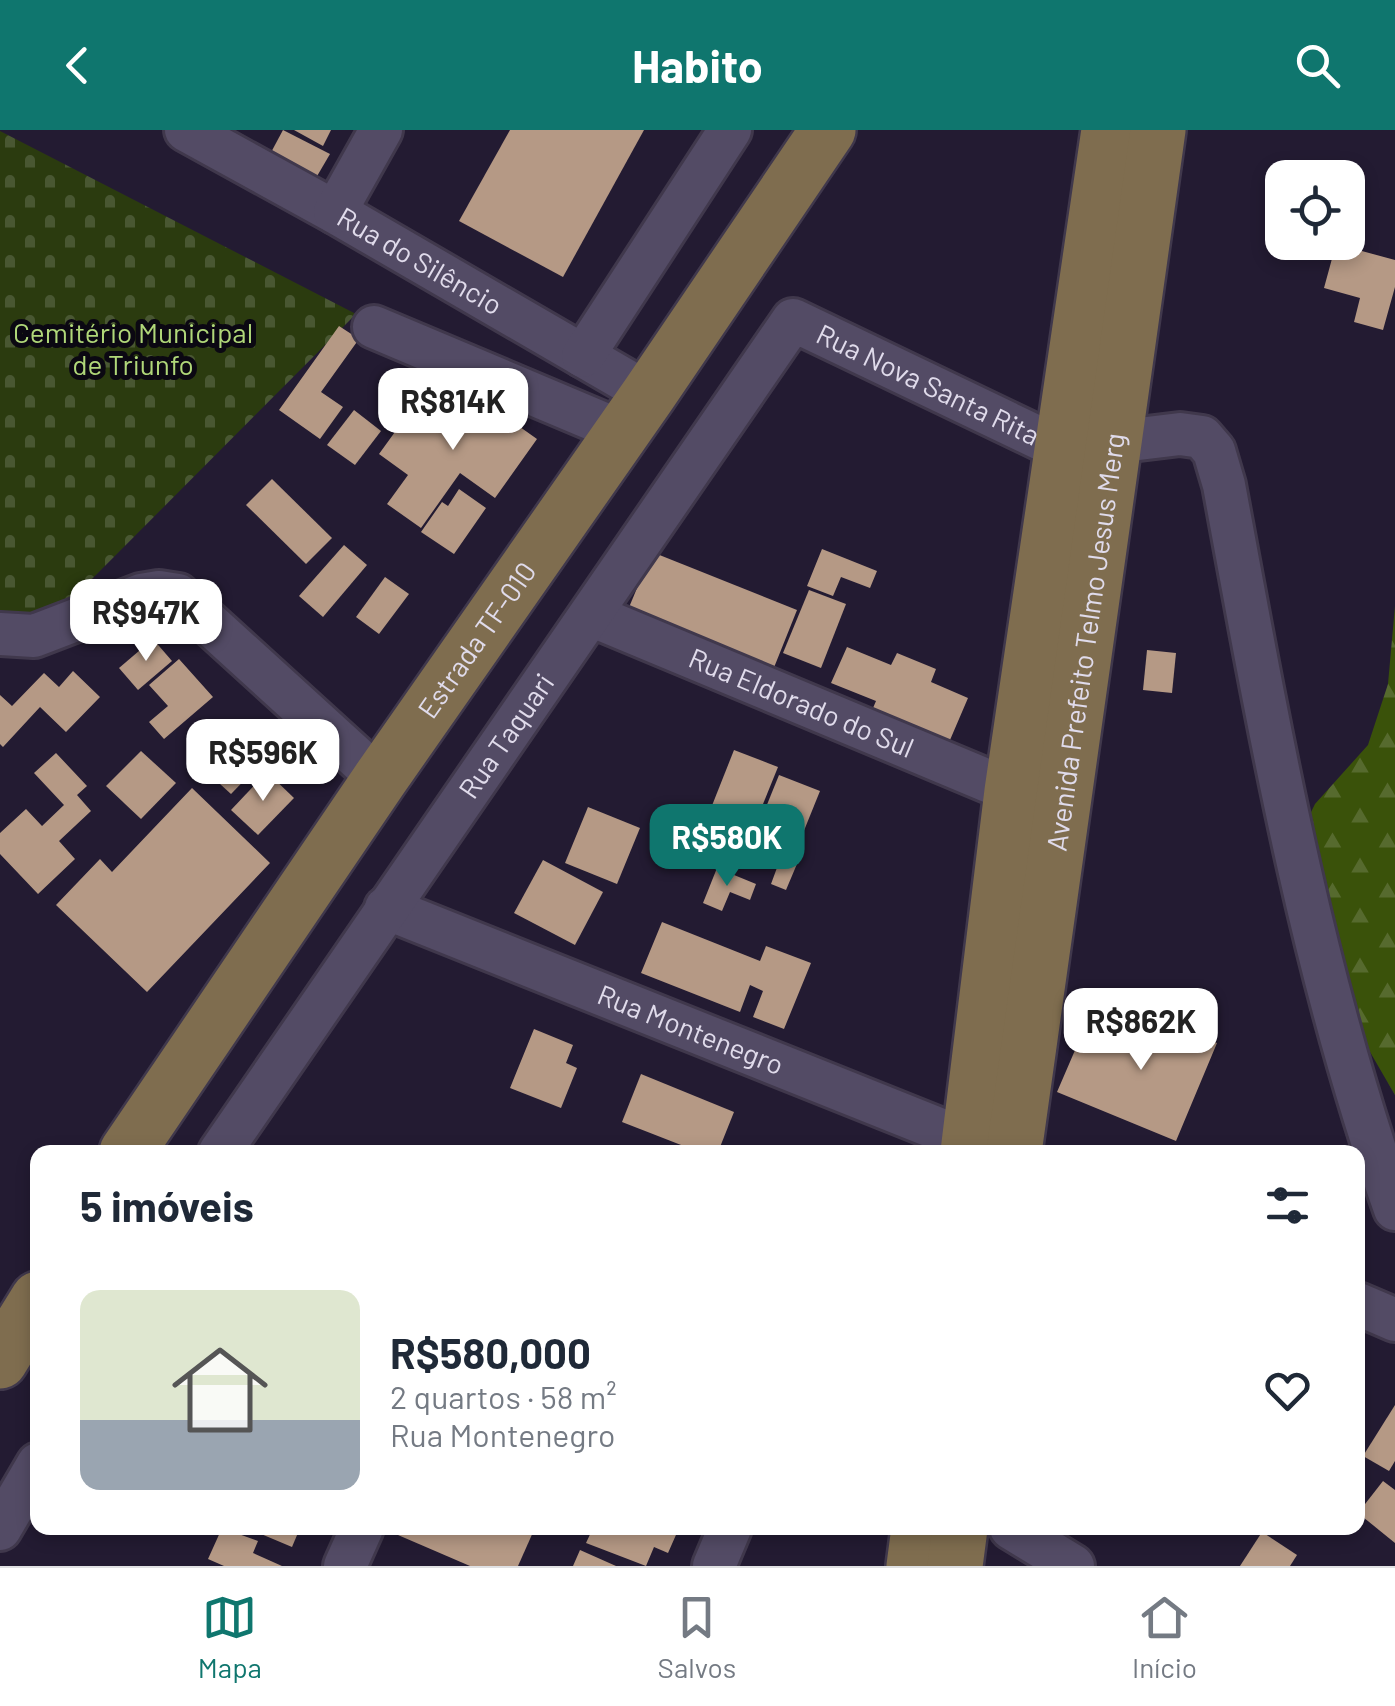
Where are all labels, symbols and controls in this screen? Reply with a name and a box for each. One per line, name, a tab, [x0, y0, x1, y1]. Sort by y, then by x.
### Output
icon: back	[50, 38, 105, 93]
text: Habito	[632, 38, 763, 92]
icon: search	[1290, 38, 1345, 93]
map controls	[1265, 160, 1365, 260]
button: locate	[1265, 160, 1365, 260]
street label: Rua do Silêncio	[332, 199, 509, 321]
park label: Cemitério Municipal de Triunfo	[13, 315, 253, 381]
street label: Rua Nova Santa Rita	[811, 316, 1046, 452]
pin: R$814K	[372, 368, 534, 453]
text: R$814K	[400, 381, 506, 419]
street label: Avenida Prefeito Telmo Jesus Merg	[1039, 431, 1131, 853]
street label: Estrada TF-010	[410, 555, 542, 724]
pin: R$947K	[65, 579, 227, 664]
text: R$947K	[92, 592, 200, 630]
street label: Rua Eldorado do Sul	[684, 640, 919, 764]
street label: Rua Taquari	[451, 667, 560, 804]
pin: R$596K	[182, 719, 344, 804]
text: R$596K	[208, 732, 318, 770]
pin: R$580K	[646, 804, 808, 889]
text: R$580K	[672, 817, 782, 855]
street label: Rua Montenegro	[593, 976, 789, 1081]
pin: R$862K	[1060, 988, 1222, 1073]
text: R$862K	[1086, 1001, 1196, 1039]
icon: filters	[1260, 1178, 1315, 1233]
text: 5 imóveis	[80, 1180, 254, 1230]
text: R$580,000	[390, 1327, 591, 1377]
icon: home	[160, 1330, 280, 1450]
icon: heart	[1260, 1363, 1315, 1418]
text: 2 quartos · 58 m²	[390, 1377, 617, 1415]
text: Rua Montenegro	[390, 1415, 615, 1453]
tab: Mapa	[198, 1590, 262, 1684]
tab: Salvos	[658, 1590, 736, 1684]
tab: Início	[1132, 1590, 1197, 1684]

